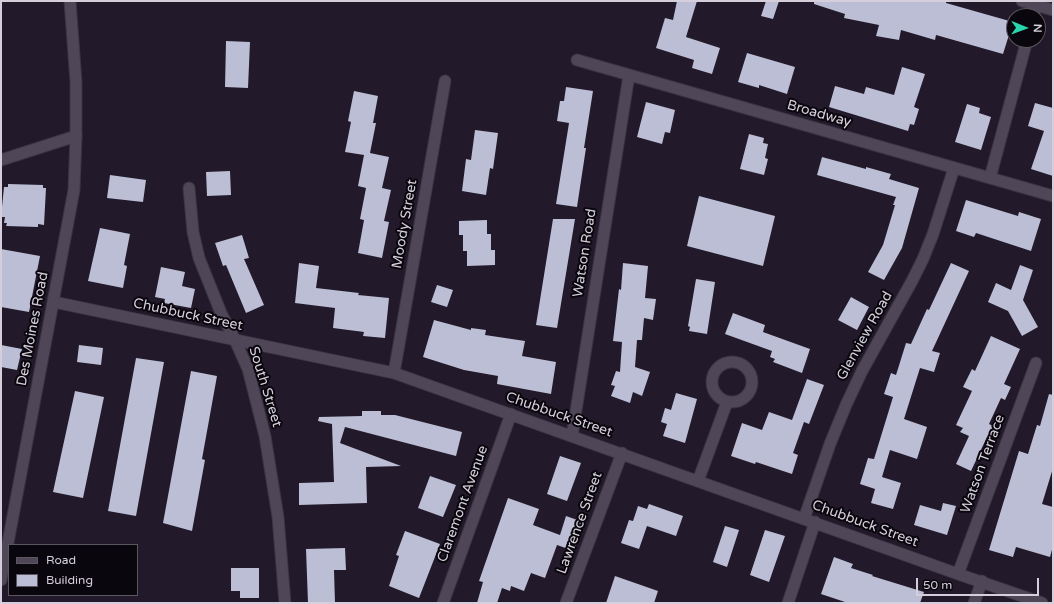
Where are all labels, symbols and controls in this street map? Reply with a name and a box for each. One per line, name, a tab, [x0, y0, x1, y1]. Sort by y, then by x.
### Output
north arrow	[1006, 8, 1046, 48]
text: N	[1031, 24, 1044, 33]
street label: Broadway	[785, 97, 853, 131]
street label: Moody Street	[389, 178, 421, 270]
street label: Watson Road	[570, 208, 600, 298]
street label: Des Moines Road	[14, 271, 52, 387]
street label: Glenview Road	[834, 289, 896, 383]
street label: Chubbuck Street	[132, 295, 244, 335]
street label: South Street	[245, 345, 285, 429]
street label: Chubbuck Street	[503, 389, 615, 441]
street label: Watson Terrace	[957, 412, 1009, 516]
street label: Claremont Avenue	[434, 443, 492, 565]
street label: Lawrence Street	[554, 470, 606, 576]
street label: Chubbuck Street	[810, 497, 920, 551]
legend	[8, 544, 138, 596]
text: Road	[46, 553, 76, 567]
scale bar	[918, 570, 1041, 596]
text: Building	[46, 573, 93, 587]
text: 50 m	[923, 578, 952, 592]

